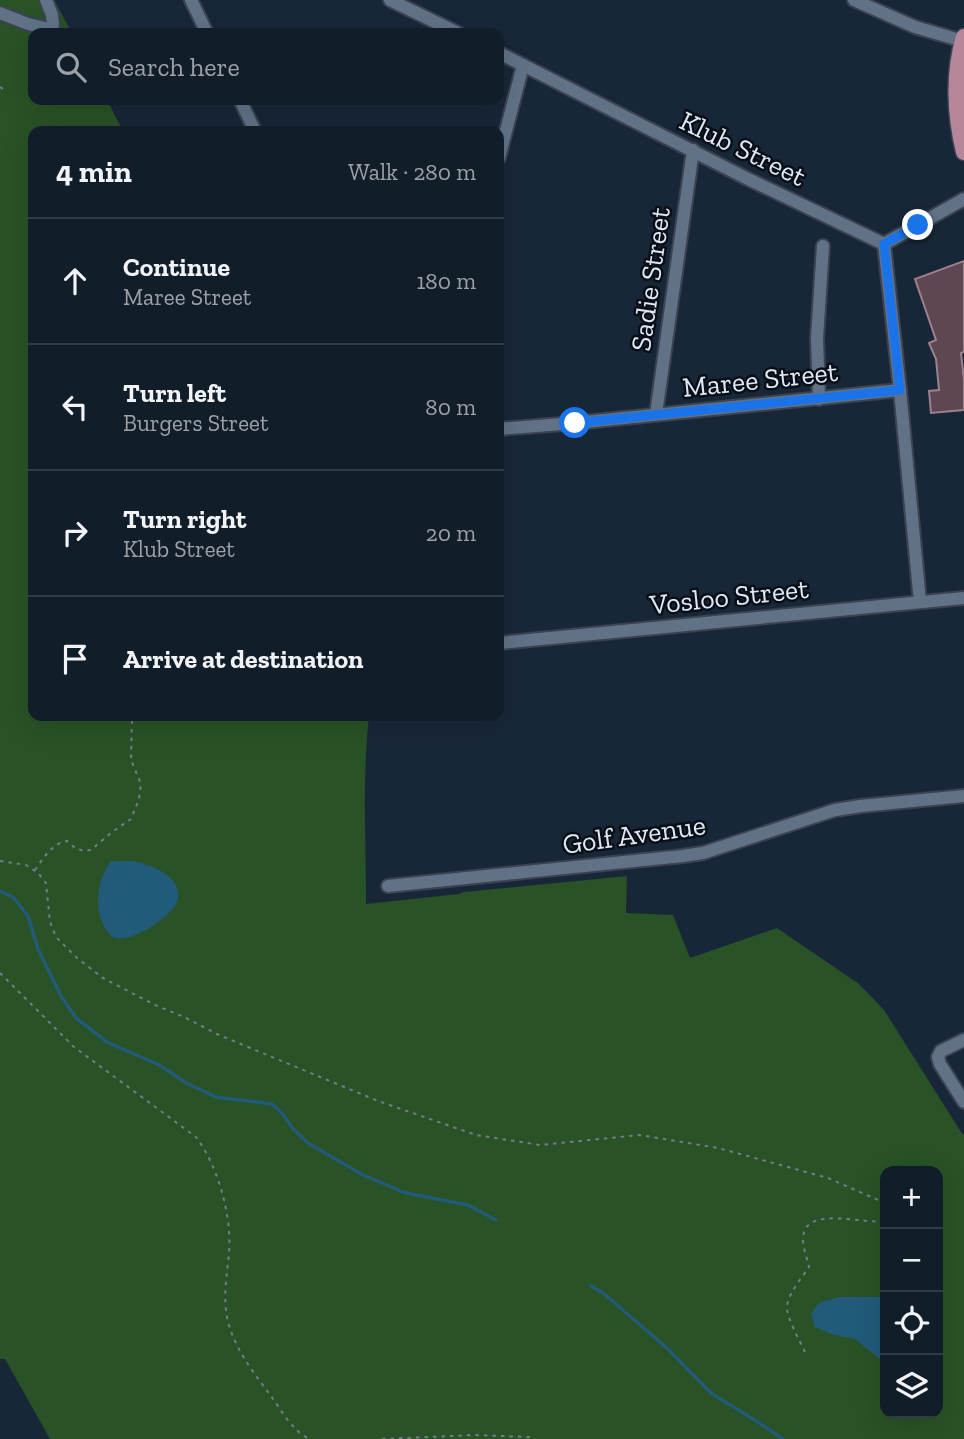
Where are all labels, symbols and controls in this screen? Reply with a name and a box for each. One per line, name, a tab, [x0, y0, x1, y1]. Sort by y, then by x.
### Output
search box	[28, 28, 504, 105]
icon: search	[52, 48, 90, 86]
text: Search here	[108, 51, 240, 83]
street label: Klub Street	[674, 104, 812, 193]
text: 4 min	[56, 154, 132, 190]
text: Walk · 280 m	[348, 158, 476, 186]
street label: Sadie Street	[624, 204, 677, 353]
route end	[902, 209, 933, 240]
text: Continue	[123, 251, 230, 283]
icon: ahead	[56, 262, 94, 300]
text: 180 m	[416, 267, 476, 295]
text: Maree Street	[123, 283, 251, 311]
street label: Maree Street	[681, 355, 840, 404]
text: Turn left	[123, 377, 226, 409]
icon: left	[56, 388, 94, 426]
text: 80 m	[425, 393, 476, 421]
route start	[559, 407, 590, 438]
text: Burgers Street	[123, 409, 268, 437]
text: Turn right	[123, 503, 246, 535]
icon: right	[56, 514, 94, 552]
text: 20 m	[426, 519, 476, 547]
text: Klub Street	[123, 535, 235, 563]
street label: Vosloo Street	[647, 572, 811, 621]
icon: arrive	[56, 640, 94, 678]
text: Arrive at destination	[123, 643, 363, 675]
street label: Golf Avenue	[560, 808, 708, 861]
map controls	[880, 1166, 943, 1418]
button: +	[880, 1166, 943, 1229]
button: −	[880, 1229, 943, 1292]
button: locate	[880, 1292, 943, 1355]
button: layers	[880, 1355, 943, 1418]

